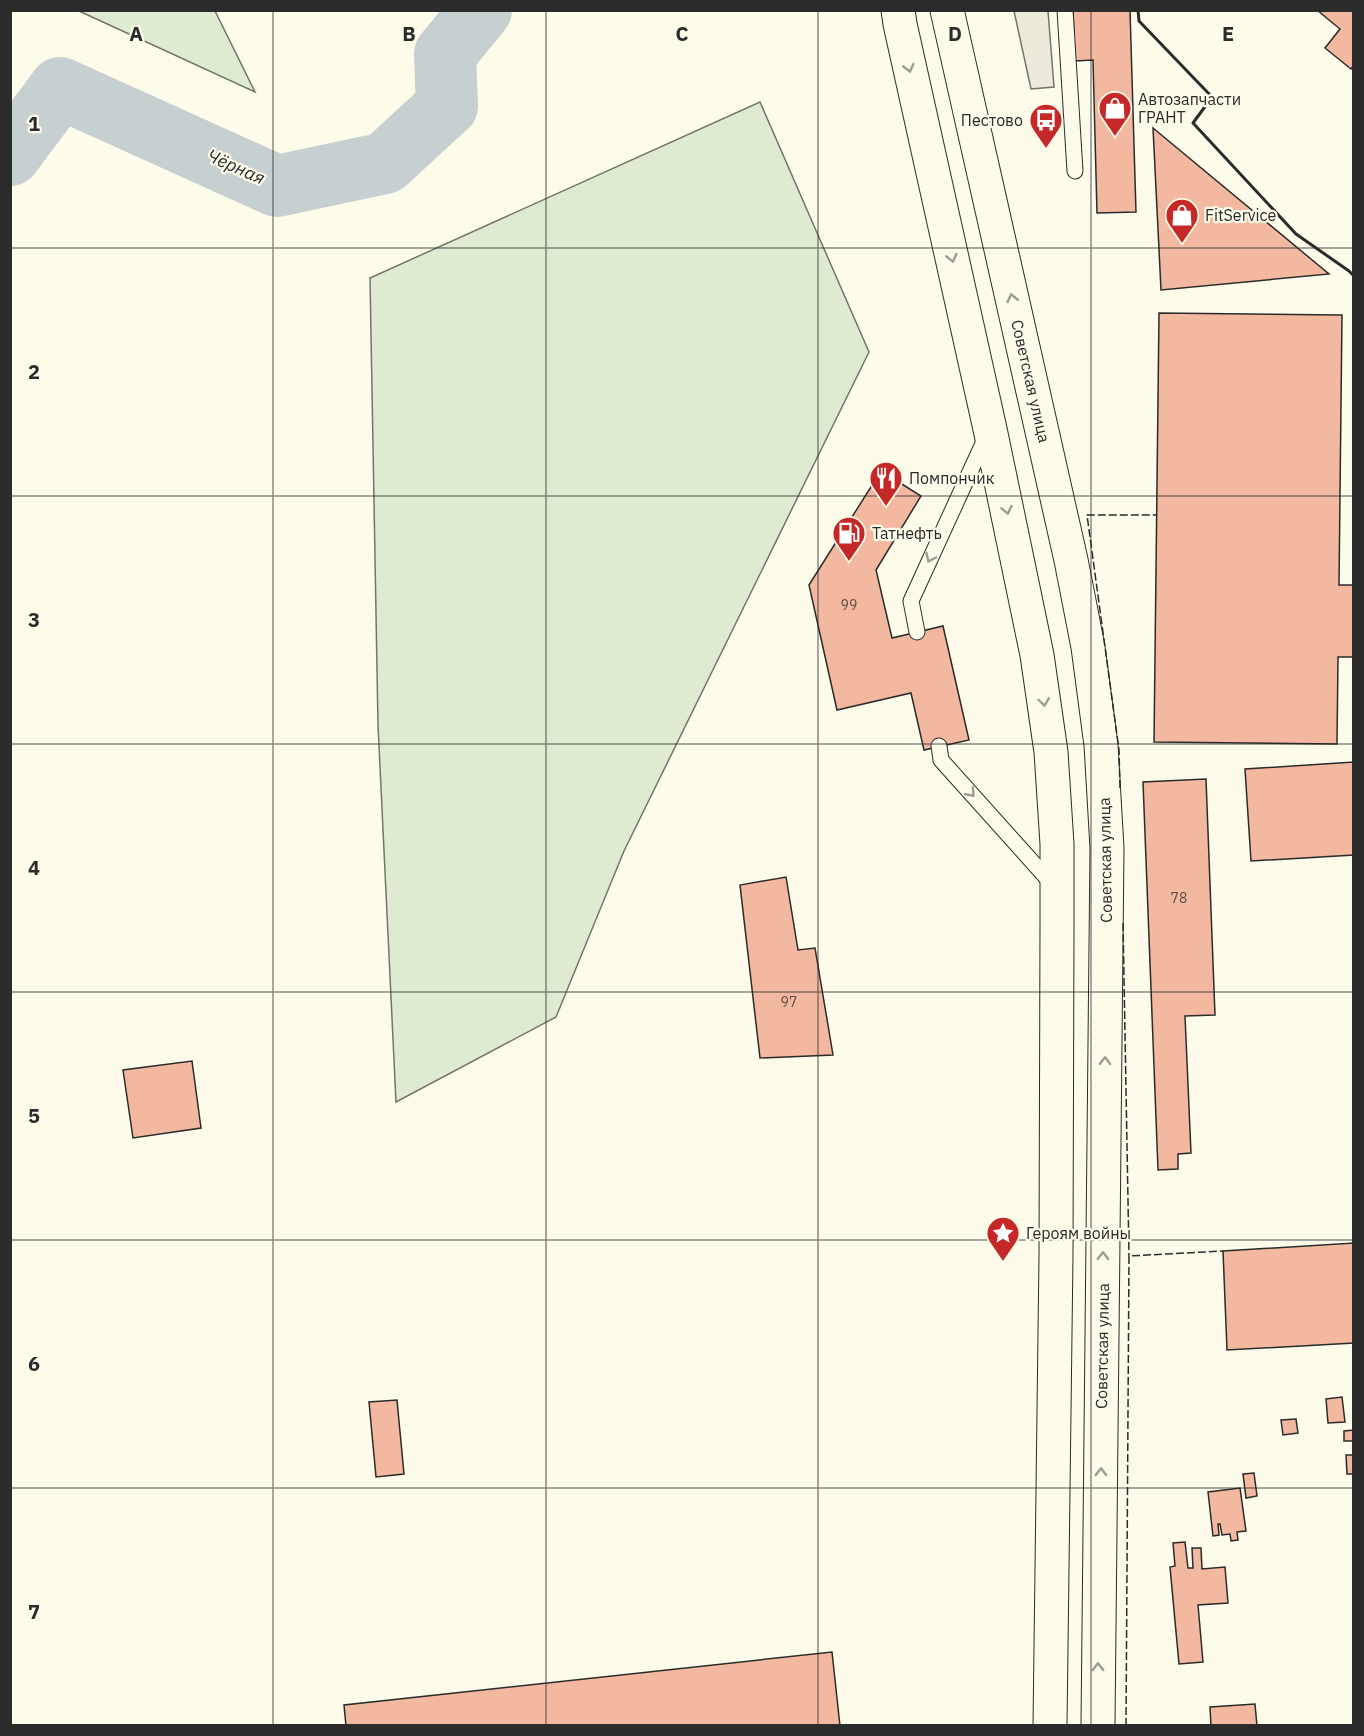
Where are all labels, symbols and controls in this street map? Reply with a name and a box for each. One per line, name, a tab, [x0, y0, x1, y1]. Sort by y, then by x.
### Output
text: A	[129, 20, 143, 47]
text: B	[402, 20, 416, 47]
text: C	[675, 20, 689, 47]
text: D	[948, 20, 962, 47]
text: E	[1222, 20, 1234, 47]
one-way arrow	[902, 63, 915, 73]
place label: Автозапчасти ГРАНТ	[1138, 89, 1241, 127]
shop icon: Автозапчасти ГРАНТ	[1097, 90, 1133, 137]
bus stop icon: Пестово	[1028, 102, 1064, 149]
text: 1	[28, 110, 40, 137]
place label: Пестово	[961, 110, 1023, 130]
water label: Чёрная	[204, 144, 269, 189]
shop icon: FitService	[1164, 197, 1200, 244]
place label: FitService	[1205, 205, 1276, 225]
one-way arrow	[945, 253, 958, 263]
one-way arrow	[1006, 293, 1019, 303]
street label: Советская улица	[1007, 318, 1055, 445]
text: 2	[28, 358, 40, 385]
restaurant icon: Помпончик	[868, 460, 904, 507]
place label: Помпончик	[909, 468, 995, 488]
one-way arrow	[1000, 505, 1013, 515]
fuel station icon: Татнефть	[831, 515, 867, 562]
place label: Татнефть	[872, 523, 942, 543]
one-way arrow	[926, 552, 938, 563]
house number: 99	[841, 596, 857, 614]
text: 3	[28, 606, 40, 633]
one-way arrow	[1037, 697, 1049, 706]
one-way arrow	[964, 786, 975, 797]
street label: Советская улица	[1094, 797, 1116, 923]
text: 4	[28, 854, 40, 881]
house number: 78	[1171, 889, 1187, 907]
house number: 97	[781, 993, 797, 1011]
one-way arrow	[1099, 1057, 1111, 1066]
text: 5	[28, 1102, 40, 1129]
place icon: Героям войны	[985, 1215, 1021, 1262]
place label: Героям войны	[1026, 1223, 1131, 1243]
one-way arrow	[1097, 1252, 1109, 1261]
street label: Советская улица	[1091, 1283, 1113, 1409]
text: 6	[28, 1350, 40, 1377]
one-way arrow	[1094, 1468, 1107, 1477]
text: 7	[28, 1598, 40, 1625]
one-way arrow	[1092, 1663, 1105, 1672]

